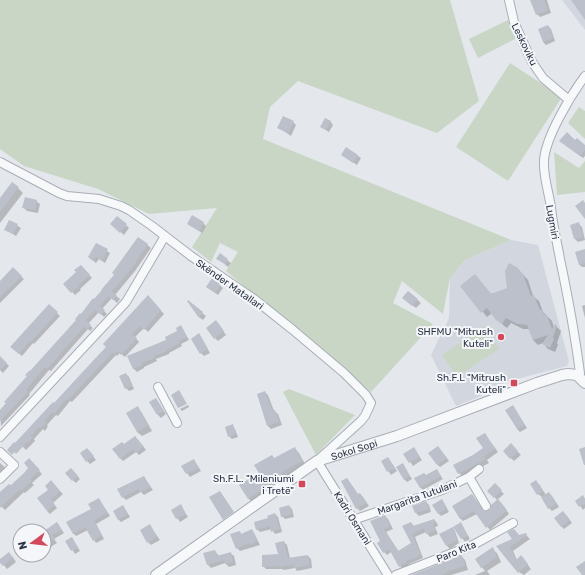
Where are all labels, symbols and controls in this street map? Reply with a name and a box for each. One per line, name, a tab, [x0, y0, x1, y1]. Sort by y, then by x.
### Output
street label: Leskoviku	[509, 21, 540, 68]
street label: Lugmiri	[543, 204, 561, 240]
street label: Skënder Matallari	[193, 257, 266, 313]
place label: SHFMU "Mitrush Kuteli"	[417, 326, 493, 350]
marker: SHFMU "Mitrush Kuteli"	[496, 332, 506, 342]
place label: Sh.F.L "Mitrush Kuteli"	[437, 372, 506, 396]
marker: Sh.F.L "Mitrush Kuteli"	[509, 378, 519, 388]
street label: Sokol Sopi	[330, 438, 379, 463]
place label: Sh.F.L. "Mileniumi i Tretë"	[213, 473, 294, 497]
street label: Margarita Tutulani	[376, 478, 459, 518]
marker: Sh.F.L. "Mileniumi i Tretë"	[297, 479, 307, 489]
street label: Kadri Osmani	[331, 490, 373, 548]
north arrow	[12, 523, 52, 563]
street label: Paro Kita	[435, 539, 478, 565]
text: N	[15, 540, 30, 551]

